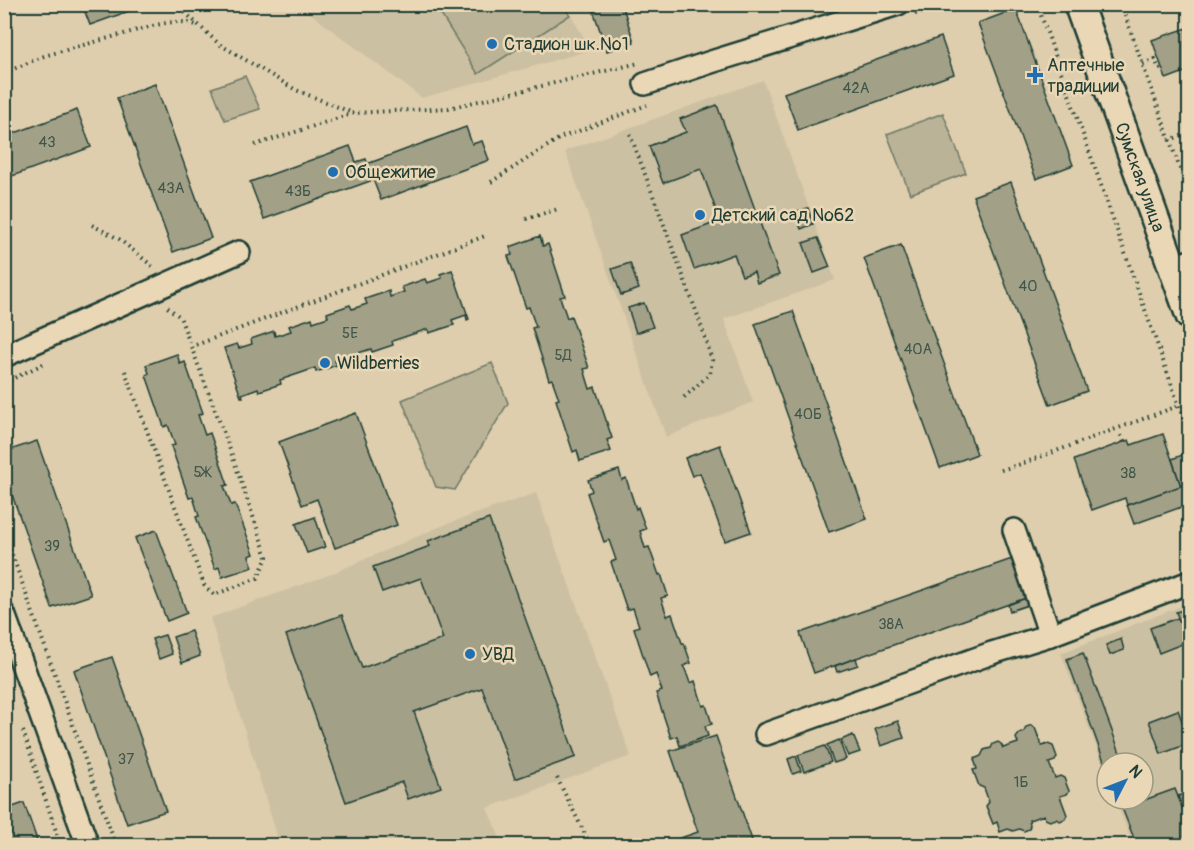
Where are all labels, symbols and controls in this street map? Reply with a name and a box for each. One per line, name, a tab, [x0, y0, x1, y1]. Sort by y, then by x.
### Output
place label: Стадион шк.№1	[504, 33, 629, 56]
marker: Стадион шк.№1	[485, 37, 499, 51]
place label: Аптечные традиции	[1047, 54, 1124, 98]
marker: Аптечные традиции	[1028, 68, 1042, 82]
house number: 42А	[843, 79, 870, 98]
street label: Сумская улица	[1110, 119, 1170, 235]
house number: 43	[38, 133, 56, 152]
place label: Общежитие	[345, 161, 436, 184]
marker: Общежитие	[326, 165, 340, 179]
house number: 43А	[158, 179, 185, 198]
house number: 43Б	[285, 182, 311, 201]
place label: Детский сад №62	[711, 204, 854, 227]
marker: Детский сад №62	[693, 208, 707, 222]
house number: 40	[1019, 277, 1037, 296]
house number: 5Е	[342, 324, 358, 343]
house number: 40А	[904, 340, 933, 359]
house number: 5Д	[554, 346, 573, 365]
place label: Wildberries	[337, 352, 419, 375]
marker: Wildberries	[318, 356, 332, 370]
house number: 40Б	[794, 405, 822, 424]
house number: 5Ж	[193, 463, 213, 482]
house number: 38	[1120, 464, 1136, 483]
house number: 39	[44, 537, 60, 556]
house number: 38А	[878, 615, 904, 634]
place label: УВД	[482, 643, 514, 666]
marker: УВД	[463, 647, 477, 661]
house number: 37	[118, 750, 134, 769]
north arrow	[1095, 751, 1155, 811]
text: N	[1124, 761, 1147, 782]
house number: 1Б	[1014, 773, 1028, 792]

